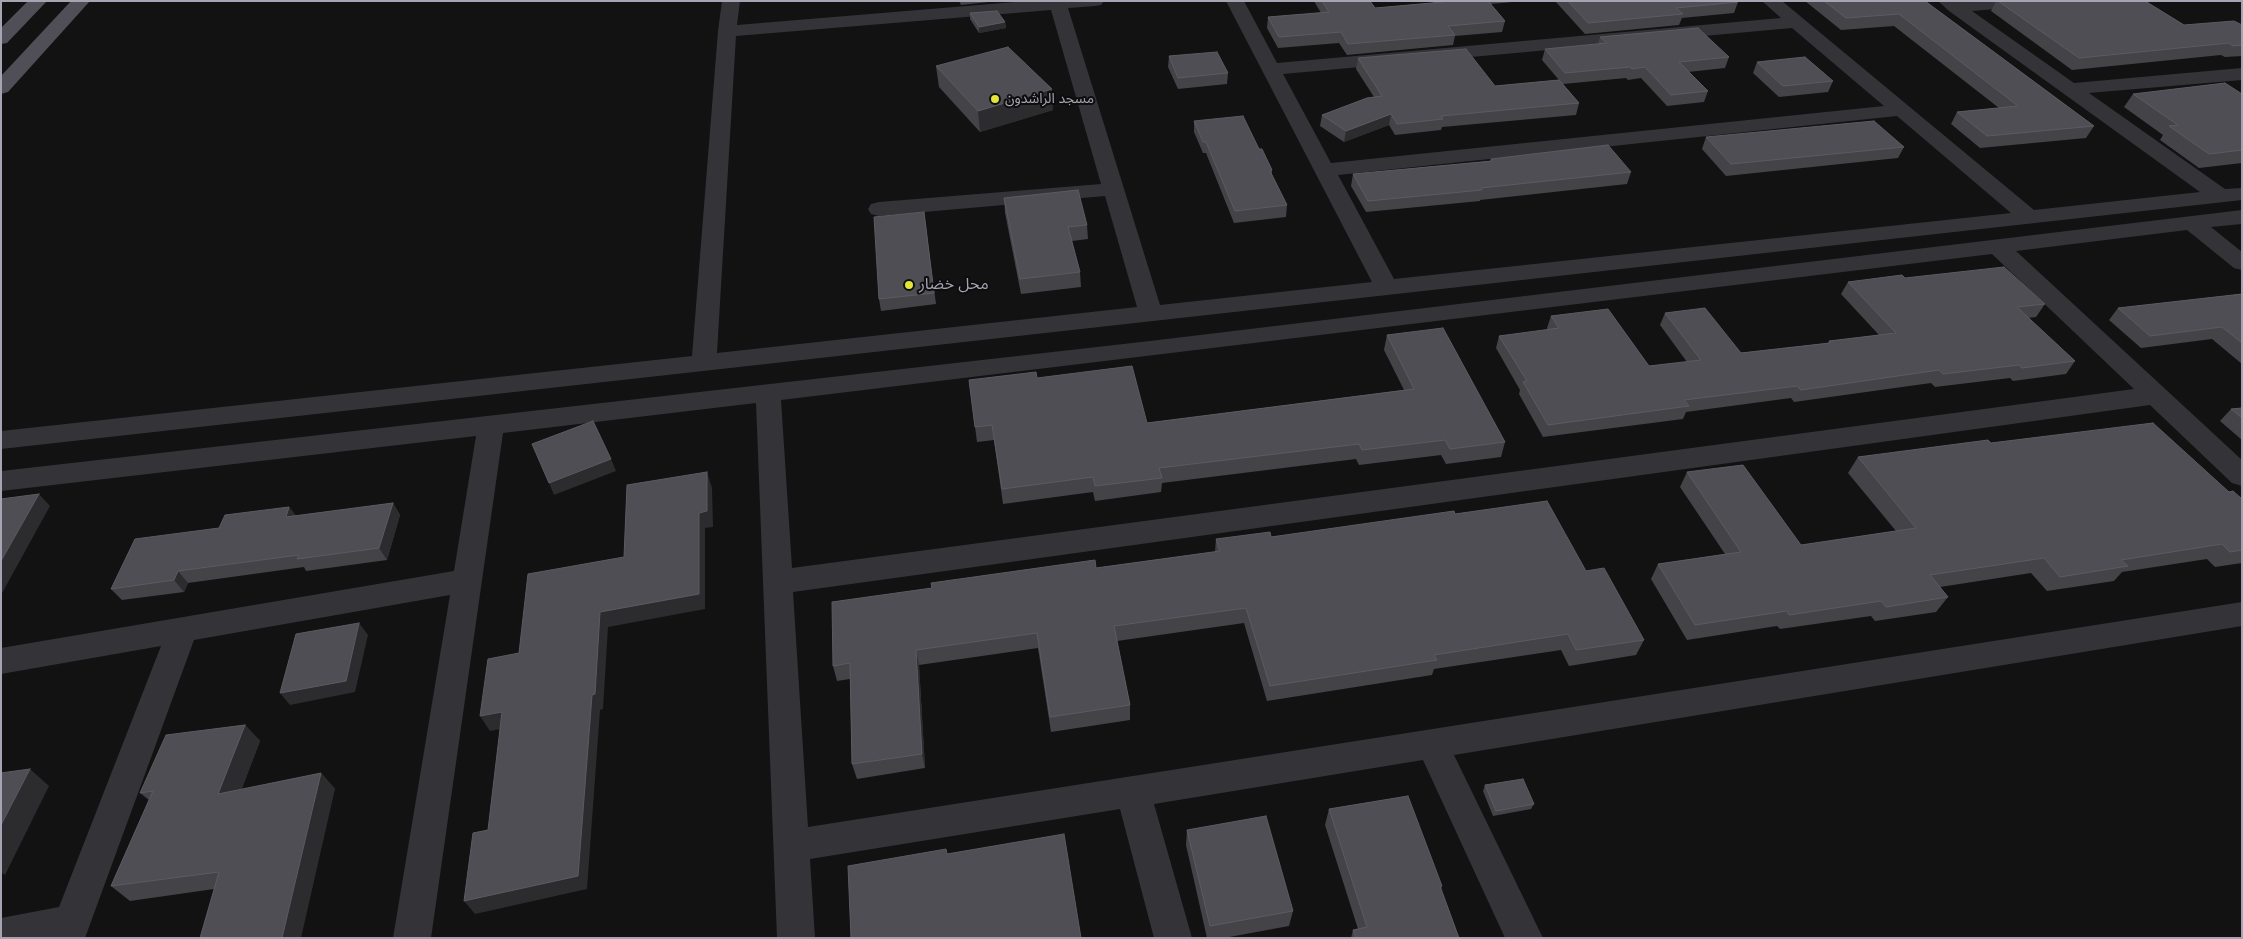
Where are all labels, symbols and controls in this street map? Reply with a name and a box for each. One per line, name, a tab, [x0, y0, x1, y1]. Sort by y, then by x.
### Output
place label: مسجد الراشدون	[1005, 91, 1094, 107]
marker: مسجد الراشدون	[989, 93, 1001, 105]
place label: محل خضار	[919, 275, 989, 295]
marker: محل خضار	[903, 279, 915, 291]

